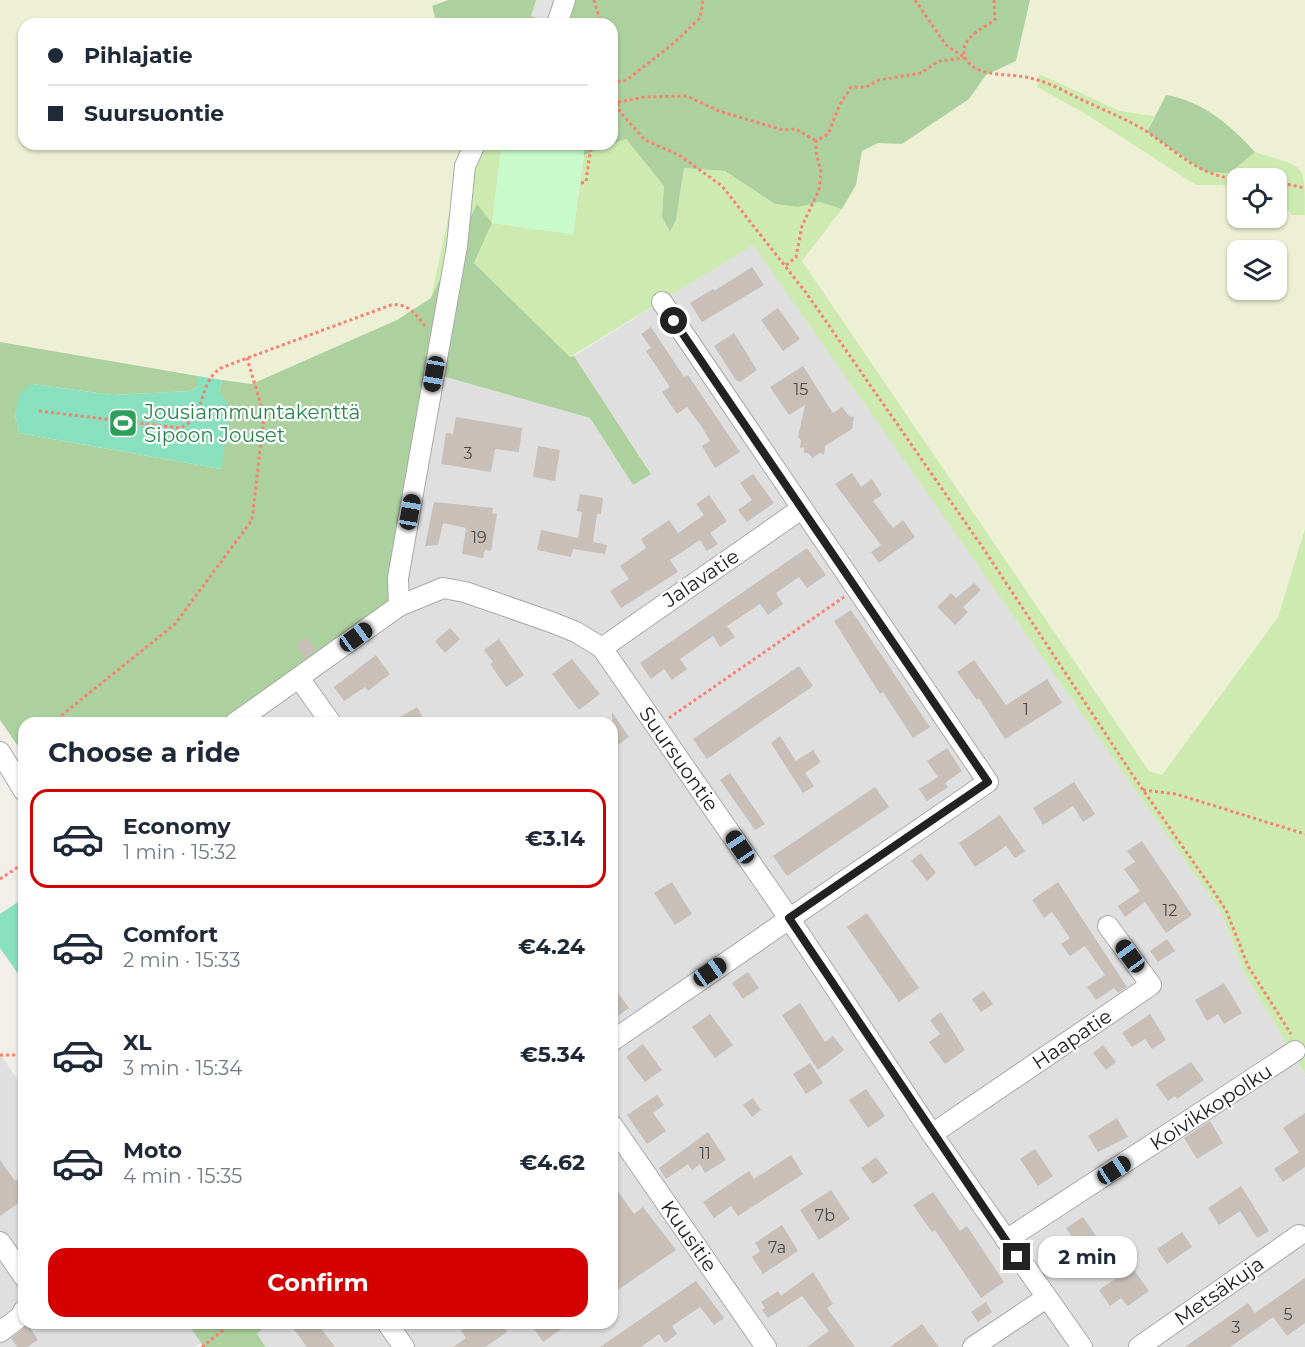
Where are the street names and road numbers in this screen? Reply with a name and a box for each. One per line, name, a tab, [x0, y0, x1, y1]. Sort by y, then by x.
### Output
street label: Jalavatie	[658, 544, 744, 613]
street label: Suursuontie	[634, 702, 724, 816]
street label: Haapatie	[1028, 1004, 1116, 1074]
street label: Koivikkopolku	[1146, 1059, 1276, 1155]
street label: Kuusitie	[656, 1196, 722, 1276]
street label: Metsäkuja	[1170, 1252, 1268, 1330]

